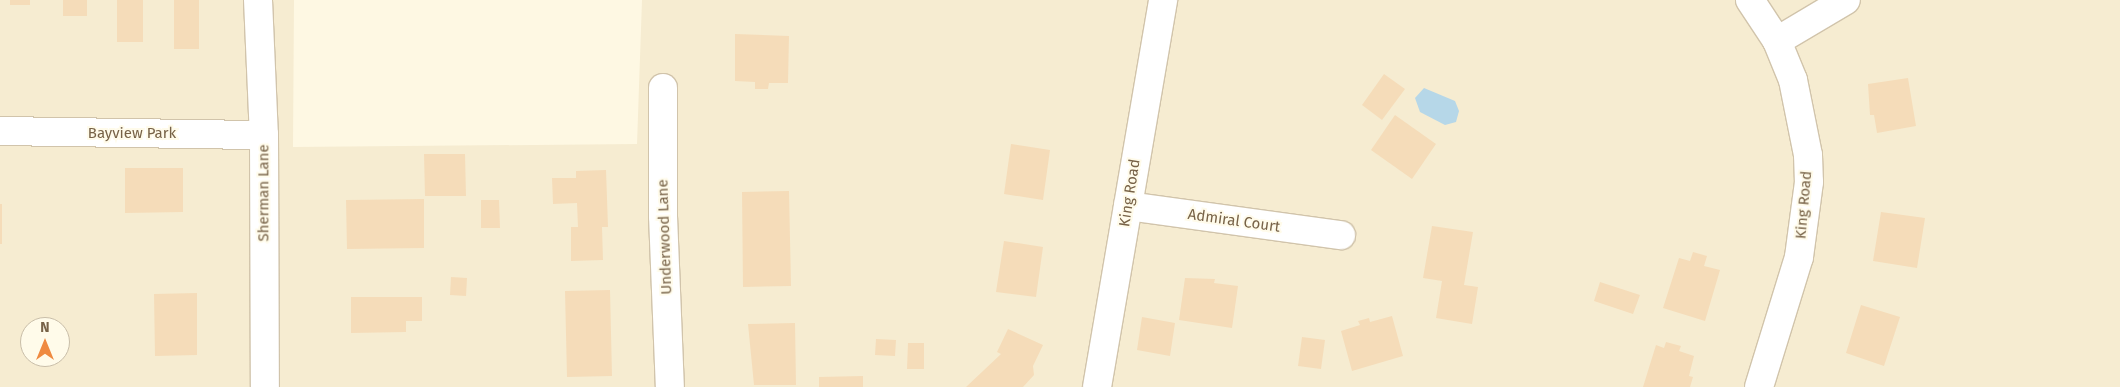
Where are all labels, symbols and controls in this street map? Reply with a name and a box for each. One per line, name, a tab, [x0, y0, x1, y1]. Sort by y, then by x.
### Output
street label: Bayview Park	[88, 125, 176, 143]
street label: Sherman Lane	[255, 144, 273, 242]
street label: King Road	[1116, 158, 1144, 228]
street label: King Road	[1792, 170, 1816, 240]
street label: Underwood Lane	[654, 179, 676, 295]
street label: Admiral Court	[1187, 206, 1281, 236]
north arrow	[20, 317, 70, 367]
text: N	[40, 319, 50, 336]

